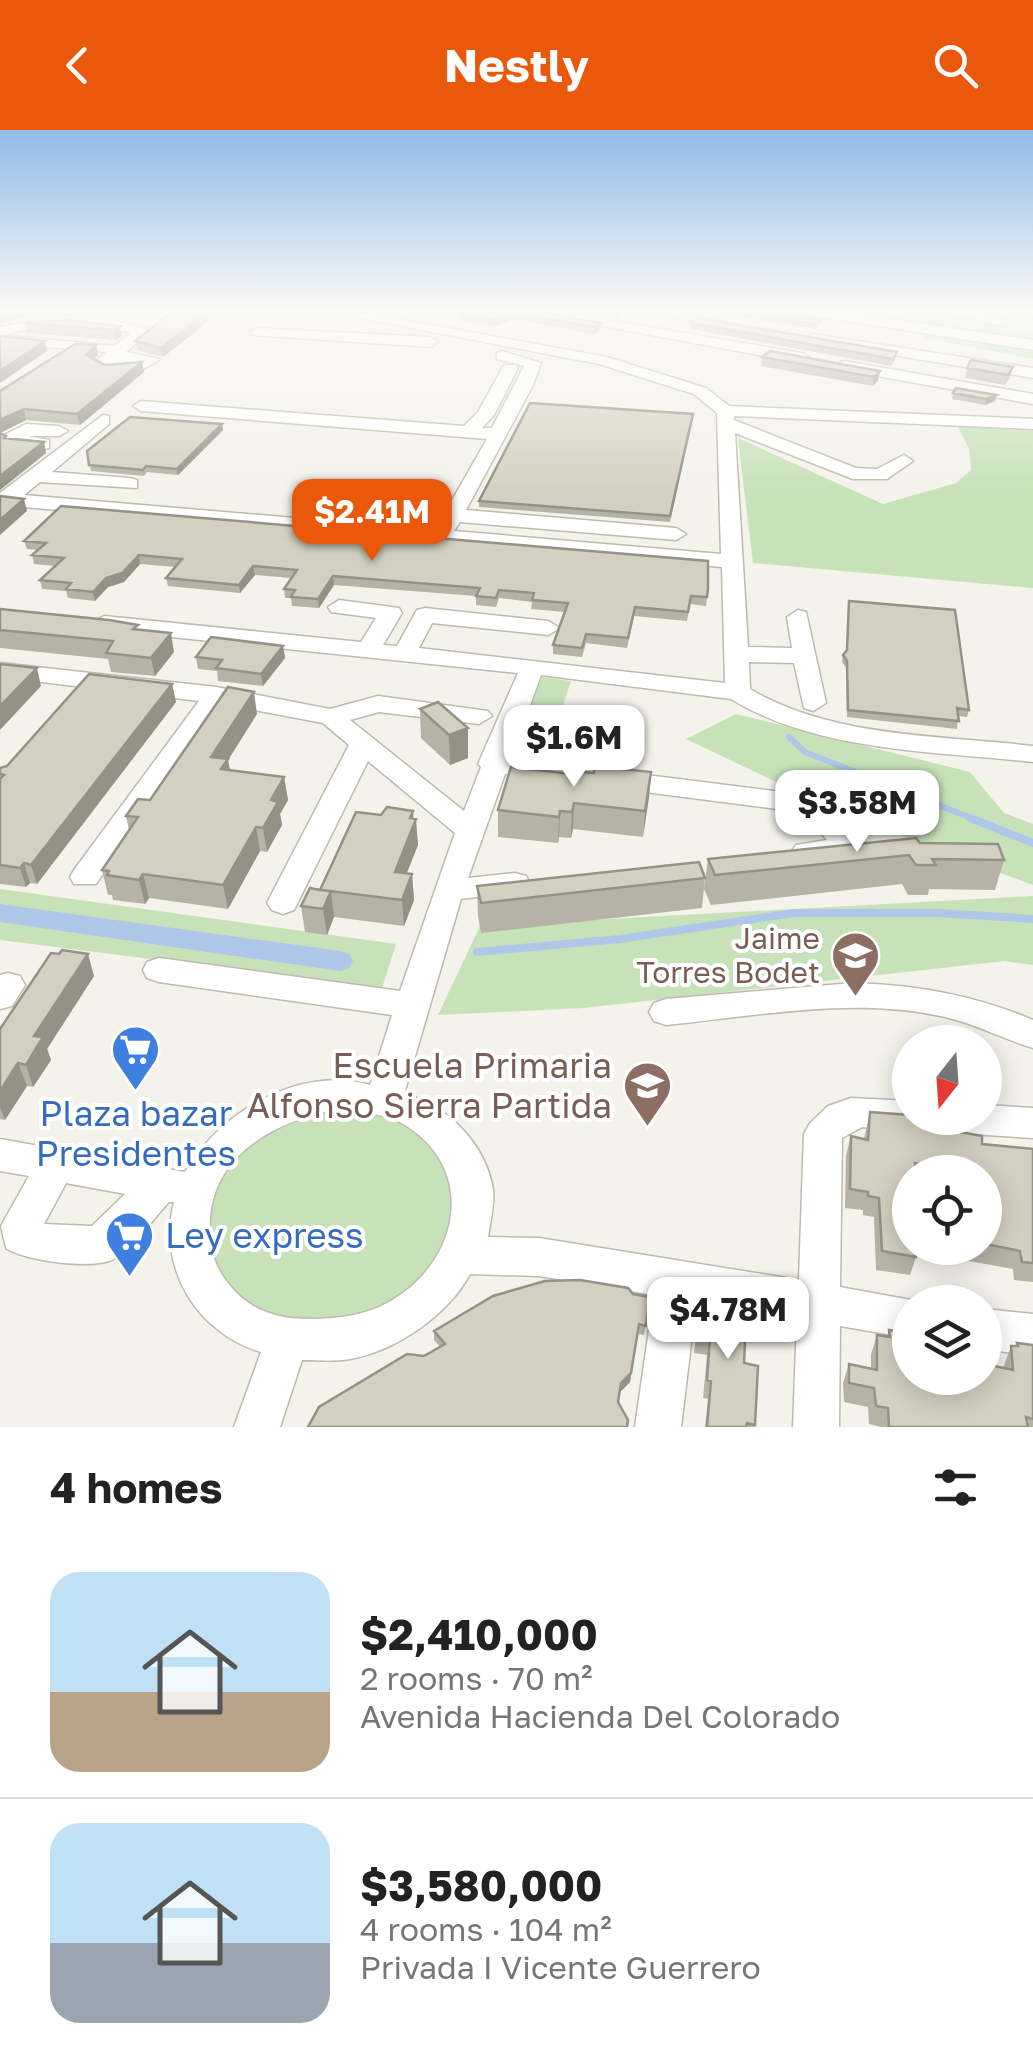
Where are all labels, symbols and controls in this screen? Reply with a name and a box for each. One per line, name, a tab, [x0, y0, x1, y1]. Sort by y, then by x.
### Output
icon: back	[50, 38, 105, 93]
text: Nestly	[444, 38, 589, 92]
icon: search	[928, 38, 983, 93]
pin: $2.41M	[291, 479, 453, 564]
text: $2.41M	[314, 492, 430, 530]
pin: $1.6M	[504, 705, 644, 790]
text: $1.6M	[526, 718, 622, 756]
pin: $3.58M	[776, 770, 938, 855]
text: $3.58M	[797, 783, 917, 821]
place label: Jaime Torres Bodet	[636, 920, 820, 990]
school or university icon: Jaime Torres Bodet	[829, 930, 881, 998]
supermarket icon: Plaza bazar Presidentes	[110, 1024, 162, 1092]
north arrow	[892, 1025, 1002, 1135]
map controls	[892, 1025, 1002, 1395]
place label: Escuela Primaria Alfonso Sierra Partida	[247, 1044, 612, 1126]
school or university icon: Escuela Primaria Alfonso Sierra Partida	[621, 1060, 673, 1128]
place label: Plaza bazar Presidentes	[36, 1092, 236, 1174]
button: locate	[892, 1155, 1002, 1265]
supermarket icon: Ley express	[104, 1210, 156, 1278]
place label: Ley express	[165, 1214, 364, 1256]
pin: $4.78M	[647, 1277, 809, 1362]
button: layers	[892, 1285, 1002, 1395]
text: $4.78M	[669, 1290, 787, 1328]
icon: filters	[928, 1460, 983, 1515]
text: 4 homes	[50, 1462, 222, 1512]
text: $2,410,000	[360, 1609, 598, 1659]
icon: home	[130, 1612, 250, 1732]
text: 2 rooms · 70 m²	[360, 1659, 593, 1697]
text: Avenida Hacienda Del Colorado	[360, 1697, 840, 1735]
text: $3,580,000	[360, 1860, 602, 1910]
icon: home	[130, 1863, 250, 1983]
text: 4 rooms · 104 m²	[360, 1910, 612, 1948]
text: Privada I Vicente Guerrero	[360, 1948, 761, 1986]

